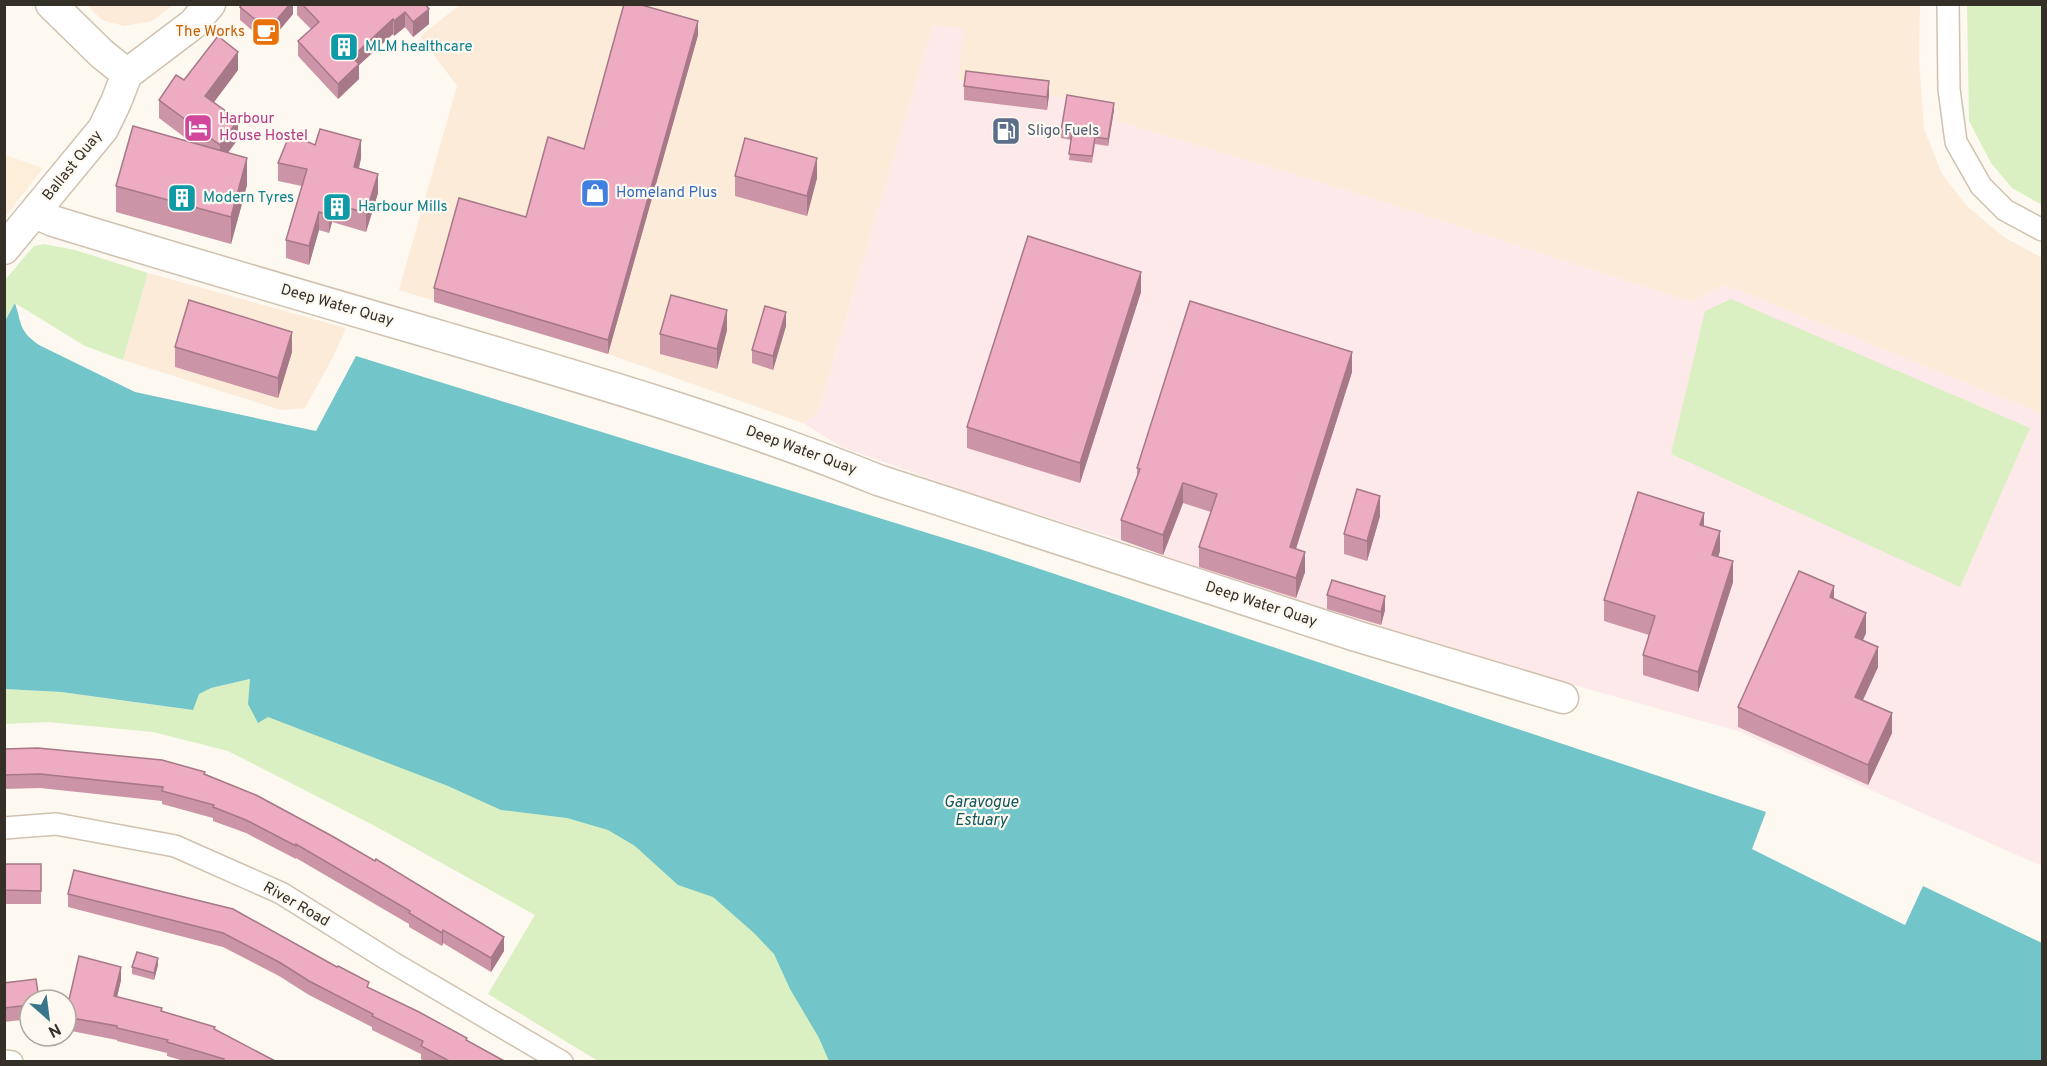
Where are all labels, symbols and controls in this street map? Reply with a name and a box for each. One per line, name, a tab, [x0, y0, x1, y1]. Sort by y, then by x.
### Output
cafe icon: The Works	[250, 16, 282, 48]
place label: The Works	[175, 23, 245, 42]
building icon: MLM healthcare	[328, 31, 360, 63]
place label: MLM healthcare	[365, 38, 472, 57]
place label: Harbour House Hostel	[219, 110, 308, 146]
hotel icon: Harbour House Hostel	[182, 112, 214, 144]
fuel station icon: Sligo Fuels	[990, 115, 1022, 147]
place label: Sligo Fuels	[1027, 122, 1099, 141]
street label: Ballast Quay	[39, 127, 107, 205]
shop icon: Homeland Plus	[579, 177, 611, 209]
building icon: Modern Tyres	[166, 182, 198, 214]
place label: Homeland Plus	[616, 184, 717, 203]
place label: Modern Tyres	[203, 189, 294, 208]
building icon: Harbour Mills	[321, 191, 353, 223]
place label: Harbour Mills	[358, 198, 448, 217]
street label: Deep Water Quay	[278, 281, 396, 331]
street label: Deep Water Quay	[743, 422, 859, 480]
street label: Deep Water Quay	[1203, 578, 1319, 632]
water label: Garavogue Estuary	[944, 793, 1019, 831]
street label: River Road	[259, 878, 333, 932]
north arrow	[18, 988, 78, 1048]
text: N	[44, 1018, 64, 1041]

